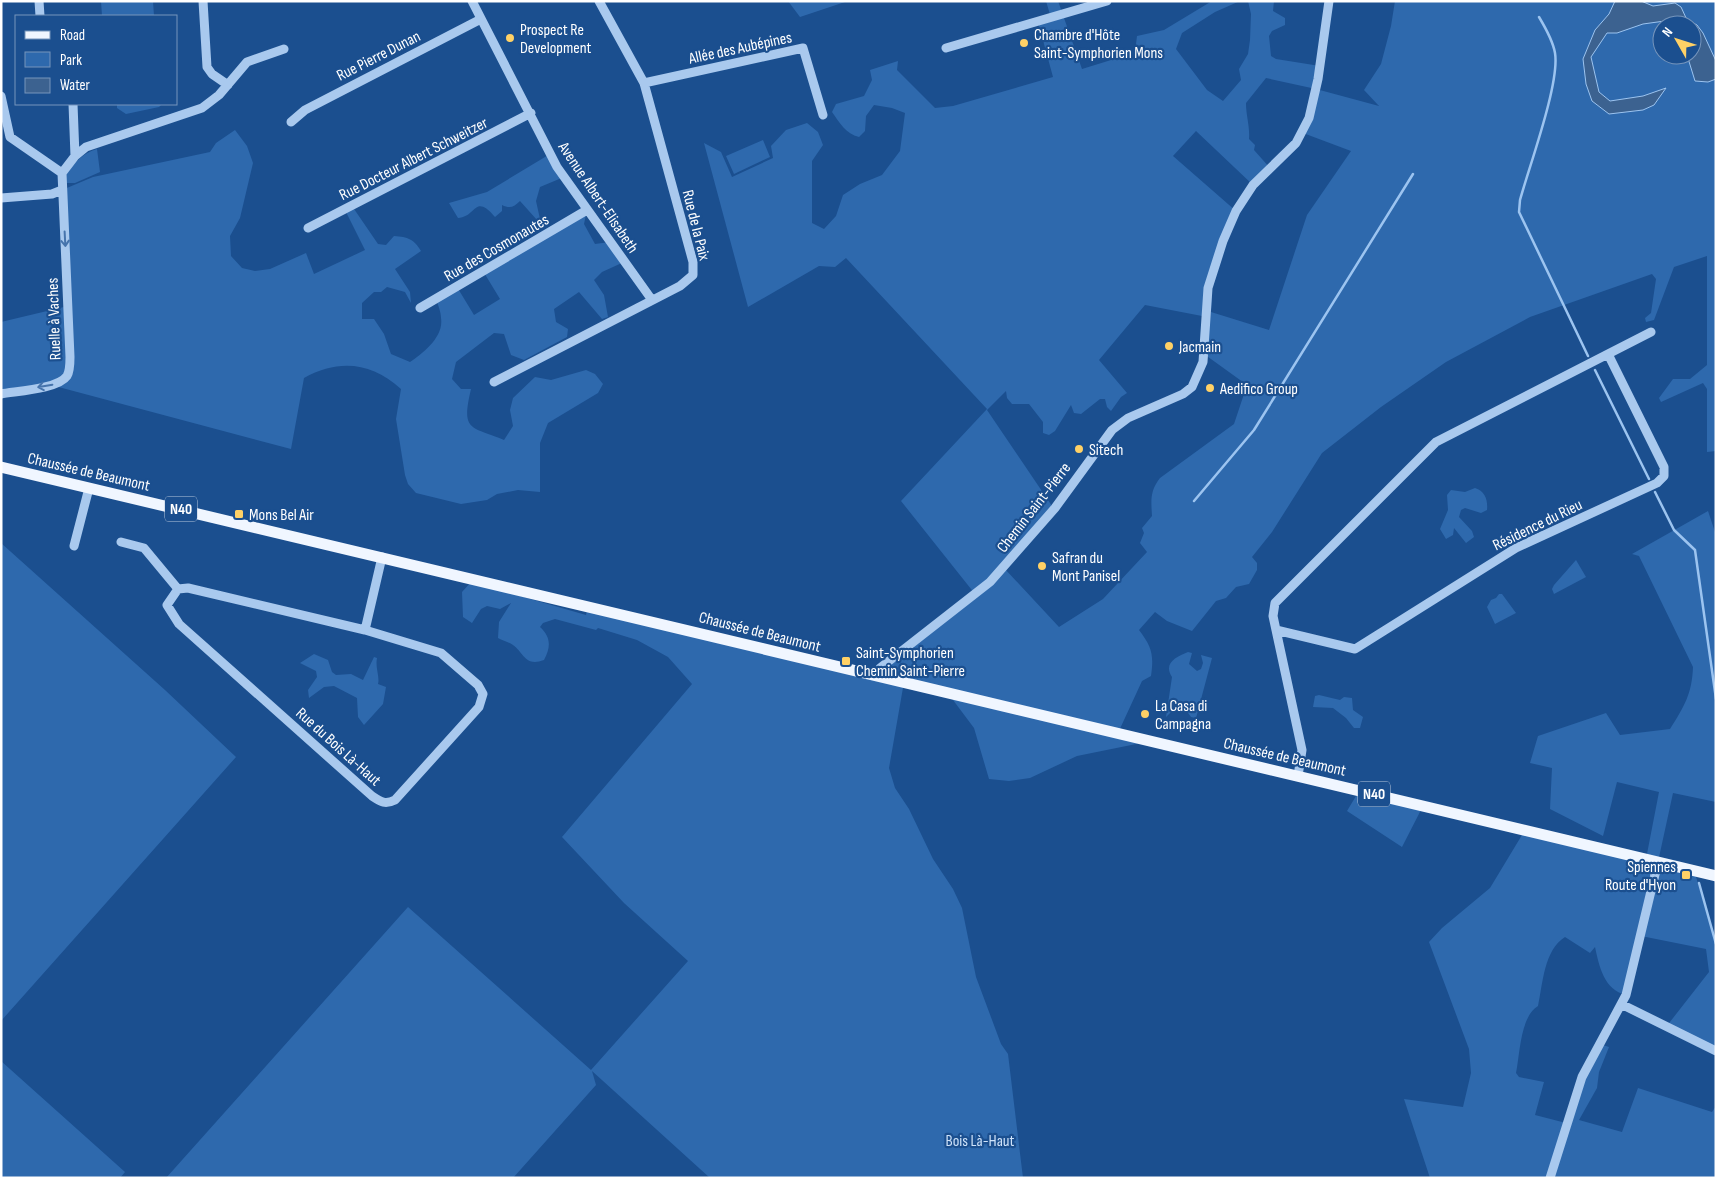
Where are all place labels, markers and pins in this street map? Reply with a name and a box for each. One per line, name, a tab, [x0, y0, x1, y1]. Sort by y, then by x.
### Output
place label: Prospect Re Development	[520, 21, 592, 58]
place label: Chambre d'Hôte Saint-Symphorien Mons	[1034, 26, 1163, 63]
marker: Prospect Re Development	[504, 32, 516, 44]
marker: Chambre d'Hôte Saint-Symphorien Mons	[1018, 37, 1030, 49]
place label: Jacmain	[1178, 338, 1221, 357]
marker: Jacmain	[1163, 340, 1175, 352]
place label: Aedifico Group	[1219, 380, 1298, 399]
marker: Aedifico Group	[1204, 382, 1216, 394]
place label: Sitech	[1089, 441, 1123, 460]
marker: Sitech	[1073, 443, 1085, 455]
place label: Mons Bel Air	[249, 506, 314, 525]
marker: Mons Bel Air	[233, 508, 245, 520]
place label: Safran du Mont Panisel	[1052, 549, 1120, 586]
marker: Safran du Mont Panisel	[1036, 560, 1048, 572]
place label: Saint-Symphorien Chemin Saint-Pierre	[856, 644, 965, 681]
marker: Saint-Symphorien Chemin Saint-Pierre	[840, 655, 852, 667]
place label: La Casa di Campagna	[1155, 697, 1211, 734]
marker: La Casa di Campagna	[1139, 708, 1151, 720]
place label: Spiennes Route d'Hyon	[1605, 858, 1676, 895]
marker: Spiennes Route d'Hyon	[1680, 869, 1692, 881]

